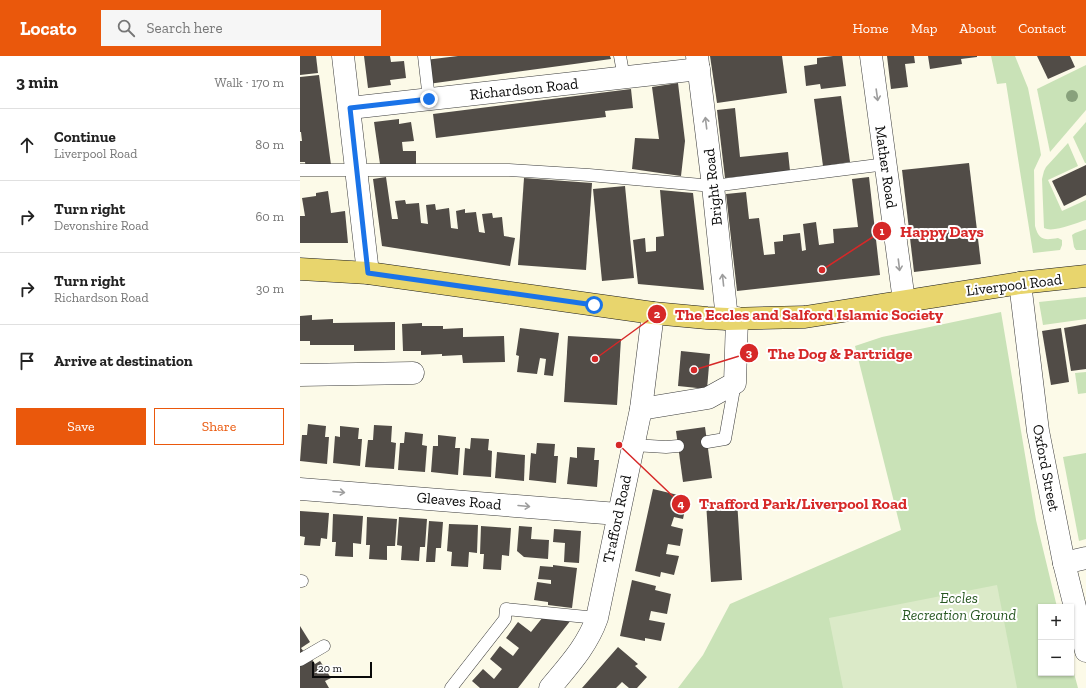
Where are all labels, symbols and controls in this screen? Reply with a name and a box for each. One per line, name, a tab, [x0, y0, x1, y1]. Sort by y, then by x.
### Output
search box	[101, 10, 381, 46]
text: Locato	[20, 17, 77, 40]
icon: search	[115, 17, 137, 39]
text: Search here	[147, 19, 223, 37]
text: Home	[853, 20, 889, 37]
text: Map	[911, 20, 937, 37]
text: About	[959, 20, 996, 37]
text: Contact	[1018, 20, 1066, 37]
text: 3 min	[16, 72, 58, 92]
street label: Richardson Road	[469, 74, 580, 104]
text: Walk · 170 m	[215, 75, 284, 90]
one-way arrow	[873, 88, 881, 101]
route end	[420, 90, 438, 108]
one-way arrow	[702, 117, 709, 130]
street label: Mather Road	[871, 125, 901, 210]
text: Continue	[54, 128, 116, 146]
icon: ahead	[16, 134, 38, 156]
text: 80 m	[255, 137, 284, 152]
text: Liverpool Road	[54, 146, 137, 161]
street label: Bright Road	[700, 147, 726, 226]
text: Turn right	[54, 200, 125, 218]
icon: right	[16, 206, 38, 228]
text: 60 m	[255, 209, 284, 224]
callout: Happy Days	[872, 217, 992, 245]
text: Devonshire Road	[54, 218, 149, 233]
text: Happy Days	[900, 222, 984, 241]
text: 1	[880, 224, 885, 238]
one-way arrow	[895, 258, 903, 271]
street label: Liverpool Road	[965, 270, 1064, 300]
text: Turn right	[54, 272, 125, 290]
one-way arrow	[719, 274, 727, 287]
icon: right	[16, 278, 38, 300]
text: 30 m	[256, 281, 284, 296]
text: Richardson Road	[54, 290, 149, 305]
route start	[585, 296, 603, 314]
callout: The Eccles and Salford Islamic Society	[647, 300, 951, 328]
text: The Eccles and Salford Islamic Society	[675, 305, 944, 324]
text: 2	[654, 307, 661, 321]
callout: The Dog & Partridge	[739, 339, 920, 367]
text: The Dog & Partridge	[767, 344, 913, 363]
text: 3	[746, 346, 753, 360]
icon: arrive	[16, 350, 38, 372]
text: Arrive at destination	[54, 352, 193, 370]
button: Save	[16, 408, 146, 445]
button: Share	[154, 408, 284, 445]
street label: Oxford Street	[1029, 423, 1063, 514]
street label: Trafford Road	[599, 473, 635, 565]
one-way arrow	[332, 488, 345, 495]
street label: Gleaves Road	[416, 488, 503, 514]
callout: Trafford Park/Liverpool Road	[671, 490, 915, 518]
text: Trafford Park/Liverpool Road	[699, 494, 907, 513]
text: 4	[678, 497, 685, 511]
one-way arrow	[517, 503, 530, 510]
park label: Eccles Recreation Ground	[902, 589, 1016, 624]
map controls	[1038, 604, 1074, 676]
button: +	[1038, 604, 1074, 640]
button: −	[1038, 640, 1074, 676]
scale bar	[312, 660, 372, 679]
text: 20 m	[318, 662, 342, 675]

